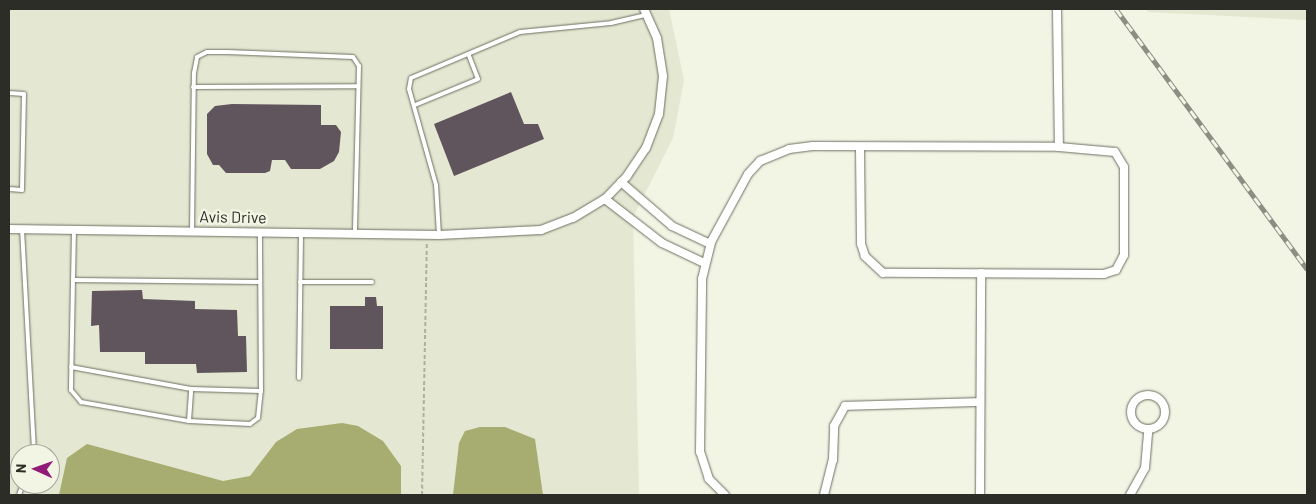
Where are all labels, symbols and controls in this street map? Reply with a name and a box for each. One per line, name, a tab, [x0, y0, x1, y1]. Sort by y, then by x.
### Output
street label: Avis Drive	[199, 207, 267, 227]
north arrow	[10, 444, 60, 494]
text: N	[12, 464, 29, 473]

